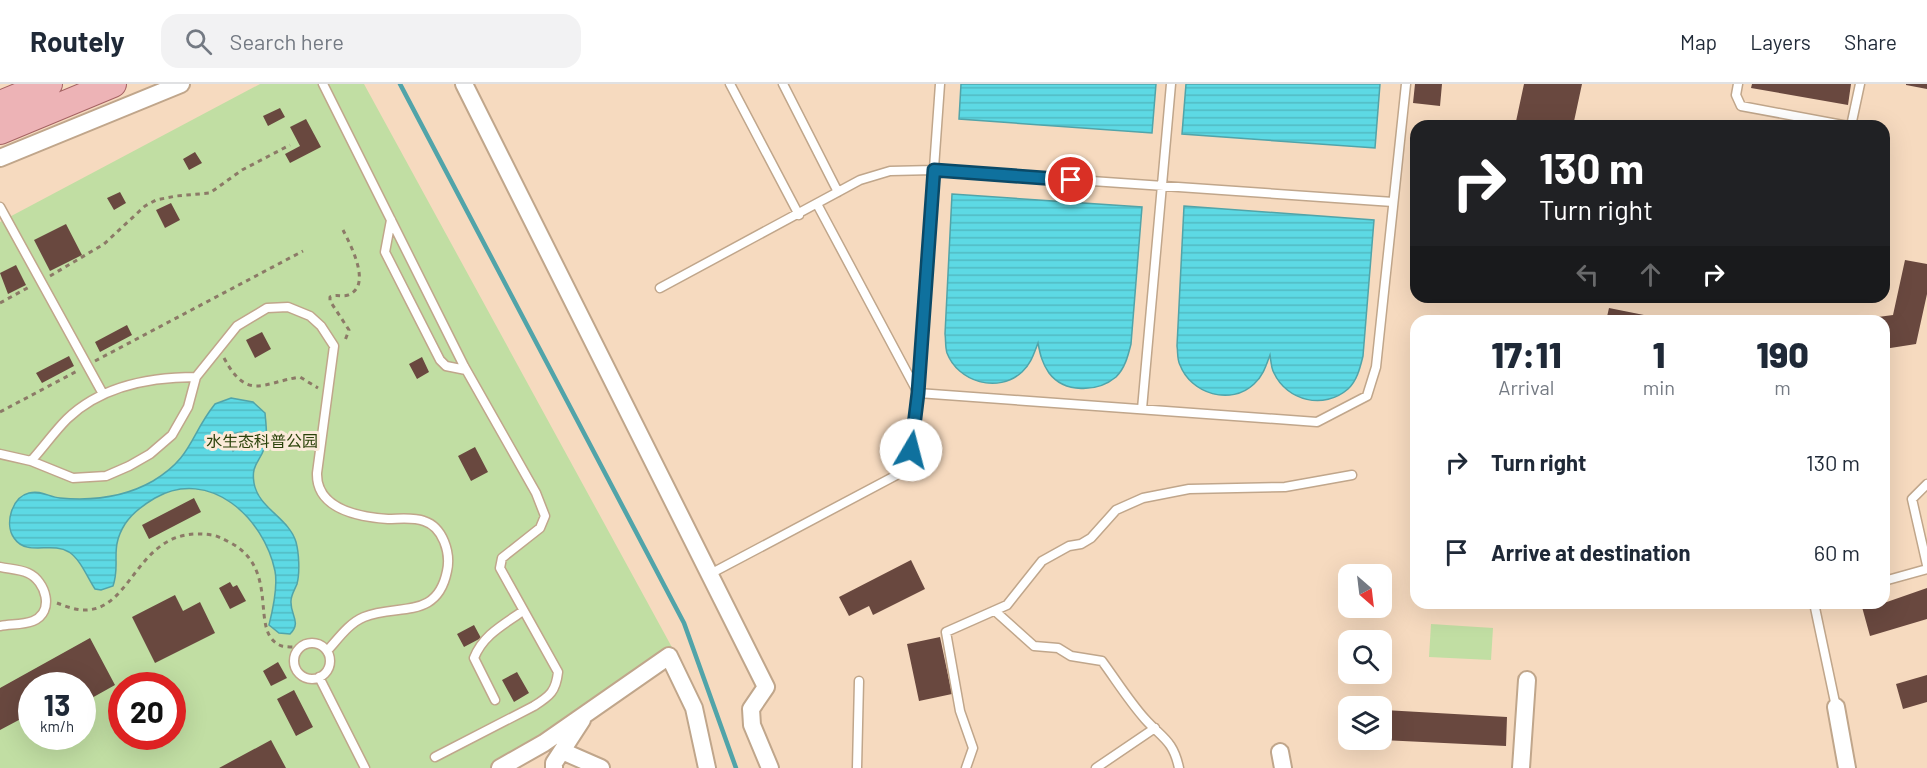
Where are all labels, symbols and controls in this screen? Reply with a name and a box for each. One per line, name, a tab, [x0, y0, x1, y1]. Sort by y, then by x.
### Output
search box	[161, 14, 581, 68]
text: Routely	[30, 24, 125, 58]
icon: search	[182, 25, 215, 58]
text: Search here	[230, 28, 344, 54]
text: Map	[1680, 29, 1717, 54]
text: Layers	[1750, 29, 1811, 54]
text: Share	[1844, 29, 1897, 54]
text: 130 m	[1539, 142, 1644, 192]
icon: right	[1440, 144, 1518, 222]
pin	[1045, 154, 1096, 205]
icon: arrive	[1054, 163, 1087, 196]
text: Turn right	[1539, 193, 1653, 225]
icon: left	[1571, 258, 1604, 291]
icon: ahead	[1634, 258, 1667, 291]
icon: right	[1697, 258, 1730, 291]
text: 17:11	[1491, 332, 1561, 375]
text: 1	[1652, 332, 1665, 375]
text: 190	[1756, 332, 1809, 375]
text: Arrival	[1498, 375, 1554, 399]
text: min	[1643, 375, 1675, 399]
text: m	[1774, 375, 1791, 399]
position arrow	[879, 418, 943, 482]
park label: 水生态科普公园	[206, 431, 318, 450]
icon: right	[1440, 446, 1473, 479]
text: Turn right	[1491, 449, 1586, 475]
text: 130 m	[1806, 449, 1860, 475]
icon: arrive	[1440, 536, 1473, 569]
text: Arrive at destination	[1491, 539, 1690, 565]
text: 60 m	[1814, 539, 1860, 565]
north arrow	[1338, 564, 1392, 618]
map controls	[1338, 564, 1392, 750]
button: search	[1338, 630, 1392, 684]
speed limit sign: 20	[108, 672, 186, 750]
text: 13	[44, 686, 70, 722]
button: layers	[1338, 696, 1392, 750]
text: km/h	[40, 717, 74, 735]

